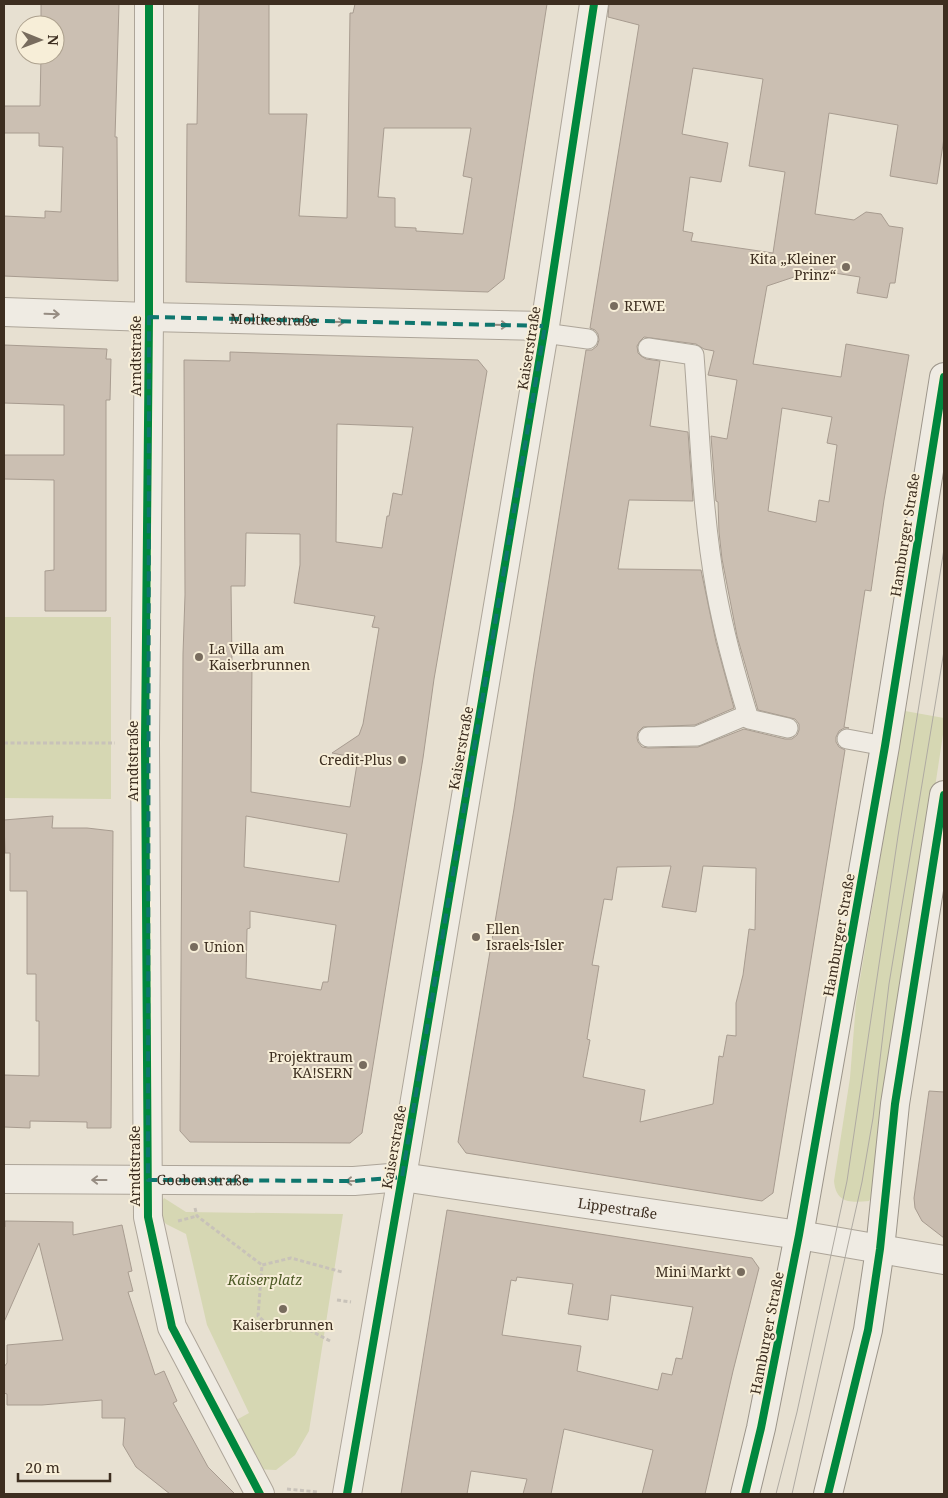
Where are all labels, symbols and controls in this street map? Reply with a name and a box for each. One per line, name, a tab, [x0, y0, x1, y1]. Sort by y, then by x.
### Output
north arrow	[15, 15, 65, 65]
text: N	[44, 35, 63, 46]
place label: Kita „Kleiner Prinz“	[750, 249, 836, 284]
marker: Kita „Kleiner Prinz“	[840, 261, 852, 273]
place label: REWE	[624, 296, 665, 315]
marker: REWE	[608, 300, 620, 312]
street label: Kaiserstraße	[513, 305, 545, 391]
one-way arrow	[44, 309, 60, 319]
street label: Moltkestraße	[230, 309, 318, 330]
street label: Arndtstraße	[126, 315, 145, 397]
one-way arrow	[329, 317, 345, 326]
one-way arrow	[492, 320, 508, 330]
street label: Hamburger Straße	[885, 472, 924, 598]
place label: La Villa am Kaiserbrunnen	[209, 639, 310, 674]
marker: La Villa am Kaiserbrunnen	[193, 651, 205, 663]
street label: Kaiserstraße	[444, 705, 477, 791]
street label: Arndtstraße	[123, 720, 142, 802]
place label: Credit-Plus	[319, 750, 392, 769]
marker: Credit-Plus	[396, 754, 408, 766]
street label: Hamburger Straße	[818, 872, 859, 998]
place label: Ellen Israels-Isler	[486, 919, 564, 954]
marker: Ellen Israels-Isler	[470, 931, 482, 943]
place label: Union	[204, 937, 245, 956]
marker: Union	[188, 941, 200, 953]
place label: Projektraum KA!SERN	[269, 1047, 353, 1082]
marker: Projektraum KA!SERN	[357, 1059, 369, 1071]
street label: Kaiserstraße	[377, 1104, 410, 1190]
street label: Arndtstraße	[125, 1125, 144, 1207]
street label: Goebenstraße	[157, 1170, 249, 1189]
one-way arrow	[91, 1175, 108, 1185]
one-way arrow	[346, 1176, 362, 1186]
street label: Lippestraße	[577, 1193, 659, 1223]
place label: Mini Markt	[656, 1262, 731, 1281]
marker: Mini Markt	[735, 1266, 747, 1278]
park label: Kaiserplatz	[227, 1270, 302, 1289]
street label: Hamburger Straße	[745, 1270, 788, 1396]
marker: Kaiserbrunnen	[277, 1303, 289, 1315]
place label: Kaiserbrunnen	[232, 1315, 334, 1334]
scale bar	[18, 1450, 110, 1482]
text: 20 m	[25, 1457, 60, 1477]

